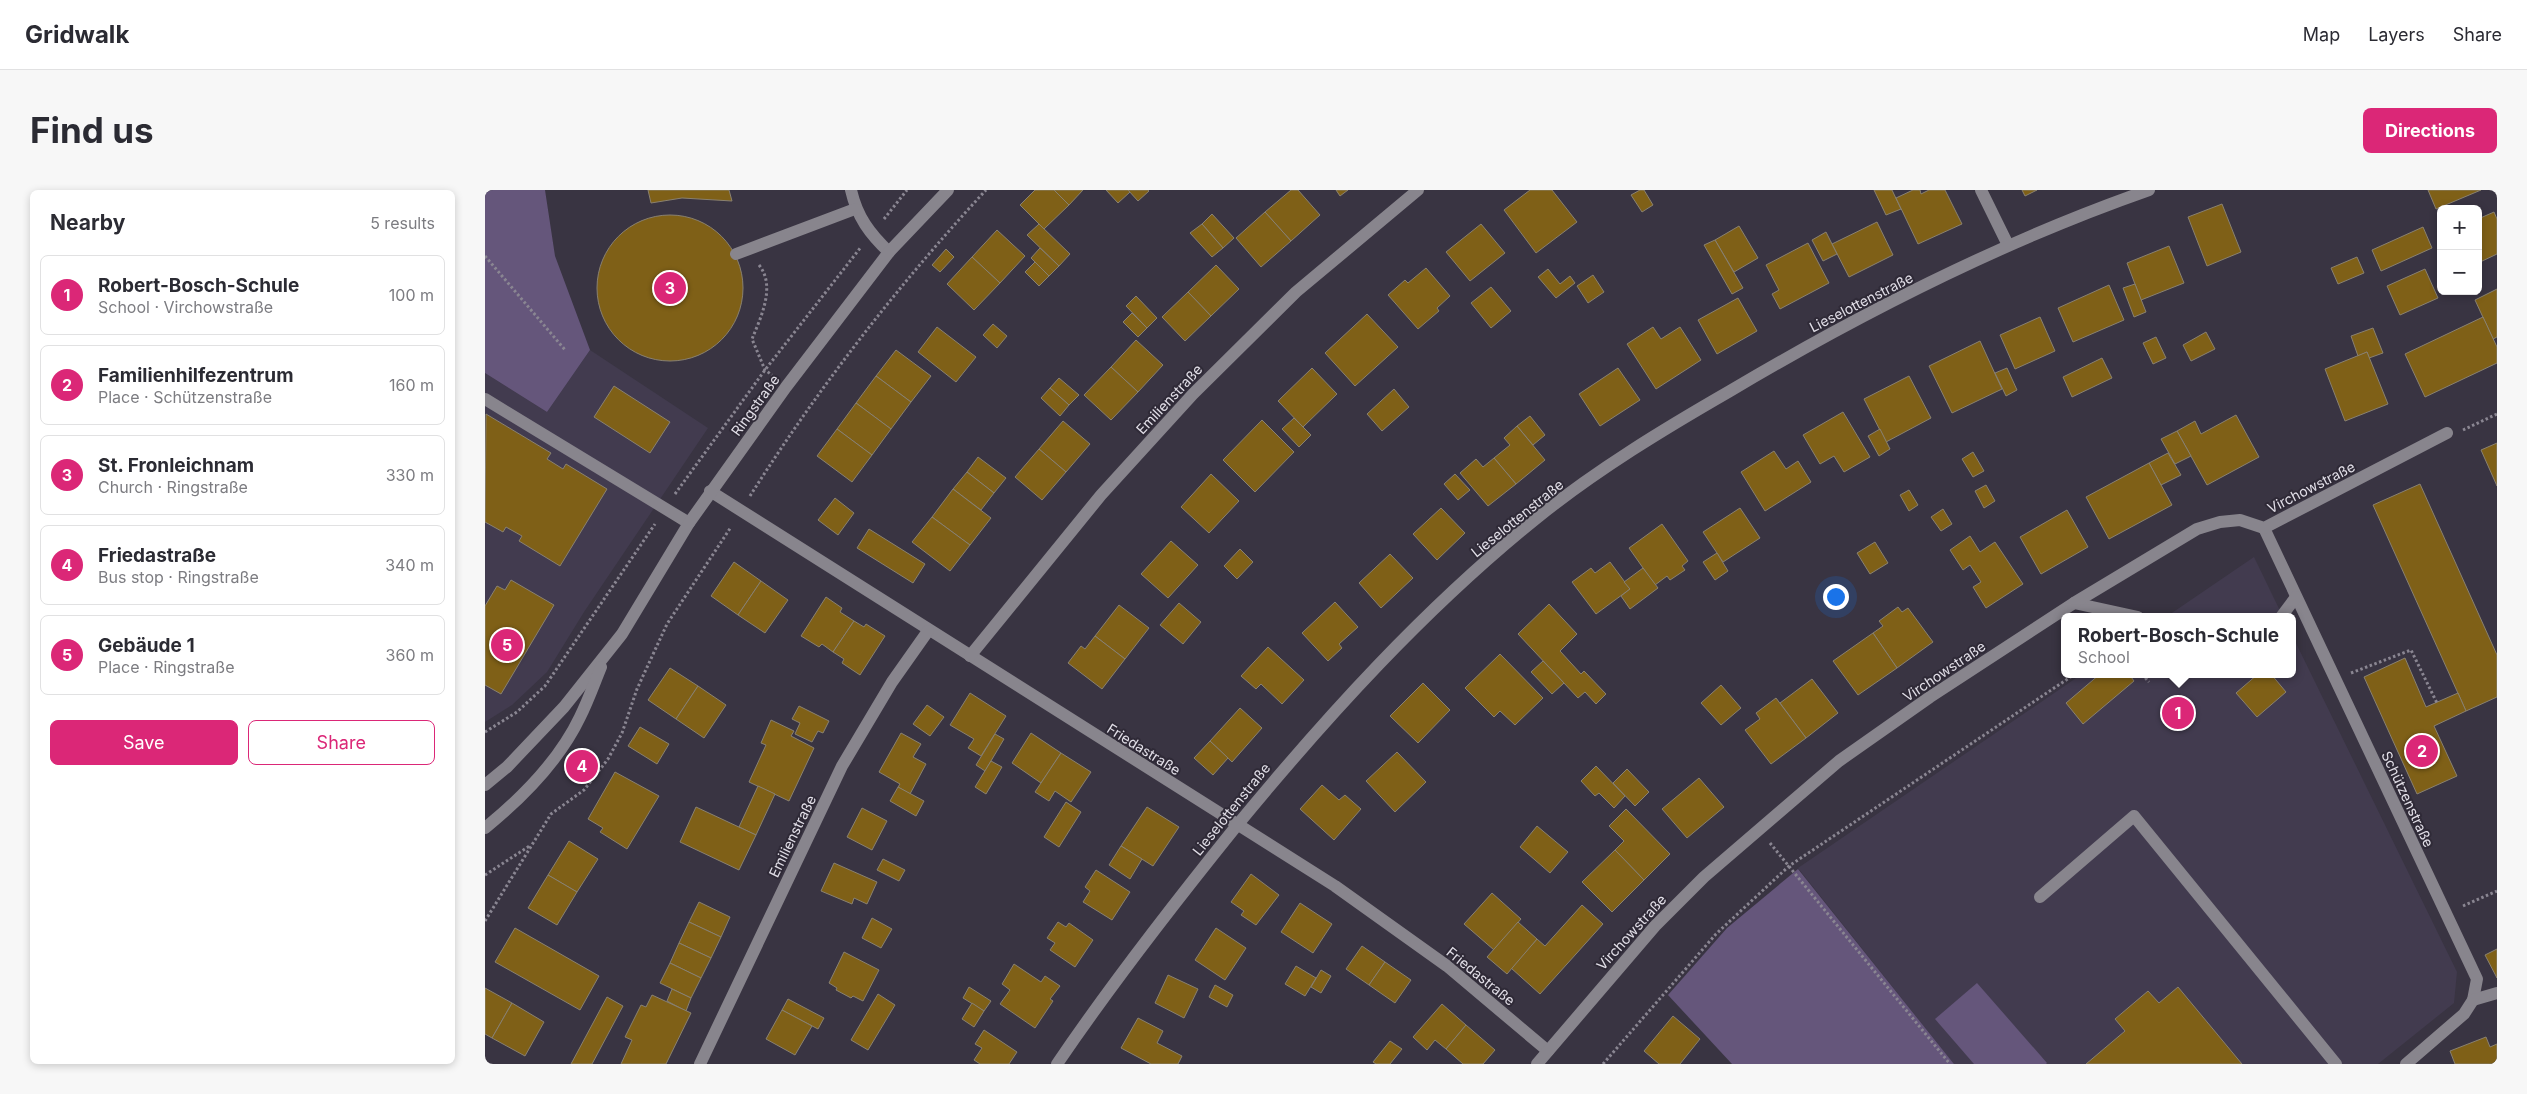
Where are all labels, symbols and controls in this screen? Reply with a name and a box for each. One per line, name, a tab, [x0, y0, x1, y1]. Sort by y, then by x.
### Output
text: Gridwalk	[25, 20, 129, 49]
text: Map	[2303, 24, 2340, 45]
text: Layers	[2368, 24, 2425, 45]
text: Share	[2453, 24, 2502, 45]
button: Directions	[2363, 108, 2497, 153]
text: Find us	[30, 109, 154, 151]
map controls	[2437, 205, 2482, 295]
button: +	[2437, 205, 2482, 250]
text: Nearby	[50, 210, 125, 235]
text: 5 results	[370, 213, 435, 233]
button: −	[2437, 250, 2482, 295]
pin: 3	[654, 269, 686, 307]
street label: Lieselottenstraße	[1806, 269, 1916, 335]
text: Robert-Bosch-Schule	[98, 274, 299, 297]
text: 1	[64, 285, 70, 305]
text: 100 m	[389, 285, 434, 305]
text: School · Virchowstraße	[98, 297, 273, 317]
street label: Emilienstraße	[1132, 361, 1206, 437]
text: Familienhilfezentrum	[98, 364, 294, 387]
street label: Ringstraße	[727, 371, 783, 439]
text: 2	[62, 375, 72, 395]
text: 160 m	[389, 375, 434, 395]
text: Place · Schützenstraße	[98, 387, 272, 407]
text: St. Fronleichnam	[98, 454, 254, 477]
street label: Virchowstraße	[2264, 458, 2358, 516]
text: 3	[62, 465, 72, 485]
text: 330 m	[386, 465, 434, 485]
street label: Lieselottenstraße	[1467, 476, 1567, 560]
text: Church · Ringstraße	[98, 477, 248, 497]
text: Friedastraße	[98, 544, 216, 567]
text: 4	[62, 555, 72, 575]
text: 340 m	[385, 555, 434, 575]
text: Bus stop · Ringstraße	[98, 567, 259, 587]
your location	[1823, 584, 1849, 610]
popup	[2061, 613, 2296, 678]
text: Robert-Bosch-Schule	[2078, 624, 2279, 647]
pin: 5	[491, 626, 523, 664]
text: Gebäude 1	[98, 634, 195, 657]
street label: Virchowstraße	[1900, 637, 1988, 705]
text: 5	[62, 645, 72, 665]
text: 360 m	[386, 645, 434, 665]
text: School	[2078, 647, 2130, 667]
text: Place · Ringstraße	[98, 657, 234, 677]
pin: 1	[2162, 694, 2194, 732]
button: Save	[50, 720, 238, 765]
button: Share	[248, 720, 435, 765]
street label: Friedastraße	[1104, 720, 1184, 778]
pin: 2	[2406, 732, 2438, 770]
pin: 4	[566, 747, 598, 785]
street label: Schützenstraße	[2378, 748, 2438, 850]
street label: Lieselottenstraße	[1189, 759, 1273, 859]
street label: Emilienstraße	[765, 792, 819, 880]
street label: Virchowstraße	[1593, 891, 1669, 973]
street label: Friedastraße	[1443, 943, 1519, 1009]

